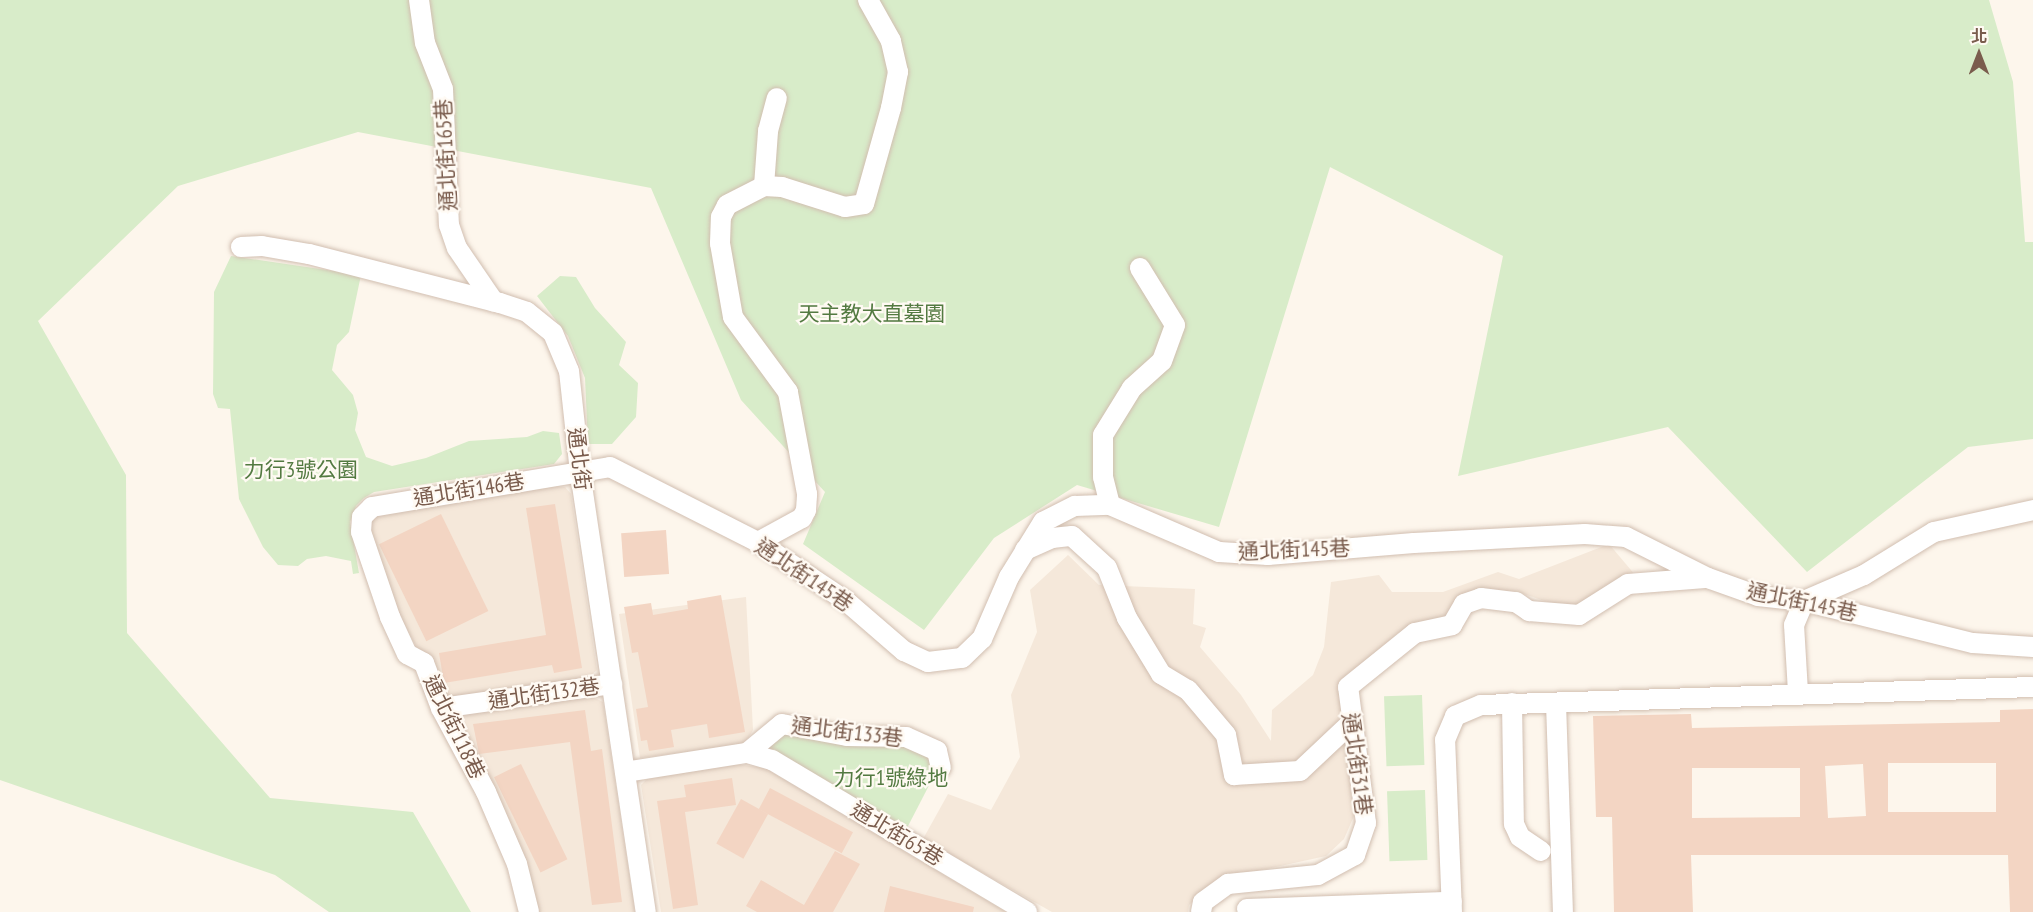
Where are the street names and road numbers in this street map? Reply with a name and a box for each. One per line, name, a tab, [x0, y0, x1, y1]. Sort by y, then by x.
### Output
street label: 通北街165巷	[430, 98, 462, 212]
street label: 通北街	[563, 426, 595, 492]
street label: 通北街146巷	[412, 469, 526, 511]
street label: 通北街145巷	[750, 533, 858, 617]
street label: 通北街145巷	[1237, 535, 1351, 565]
street label: 通北街145巷	[1744, 578, 1860, 626]
street label: 通北街118巷	[418, 671, 490, 783]
street label: 通北街132巷	[487, 674, 601, 714]
street label: 通北街31巷	[1337, 711, 1377, 817]
street label: 通北街133巷	[790, 713, 904, 751]
street label: 通北街65巷	[846, 797, 948, 871]

